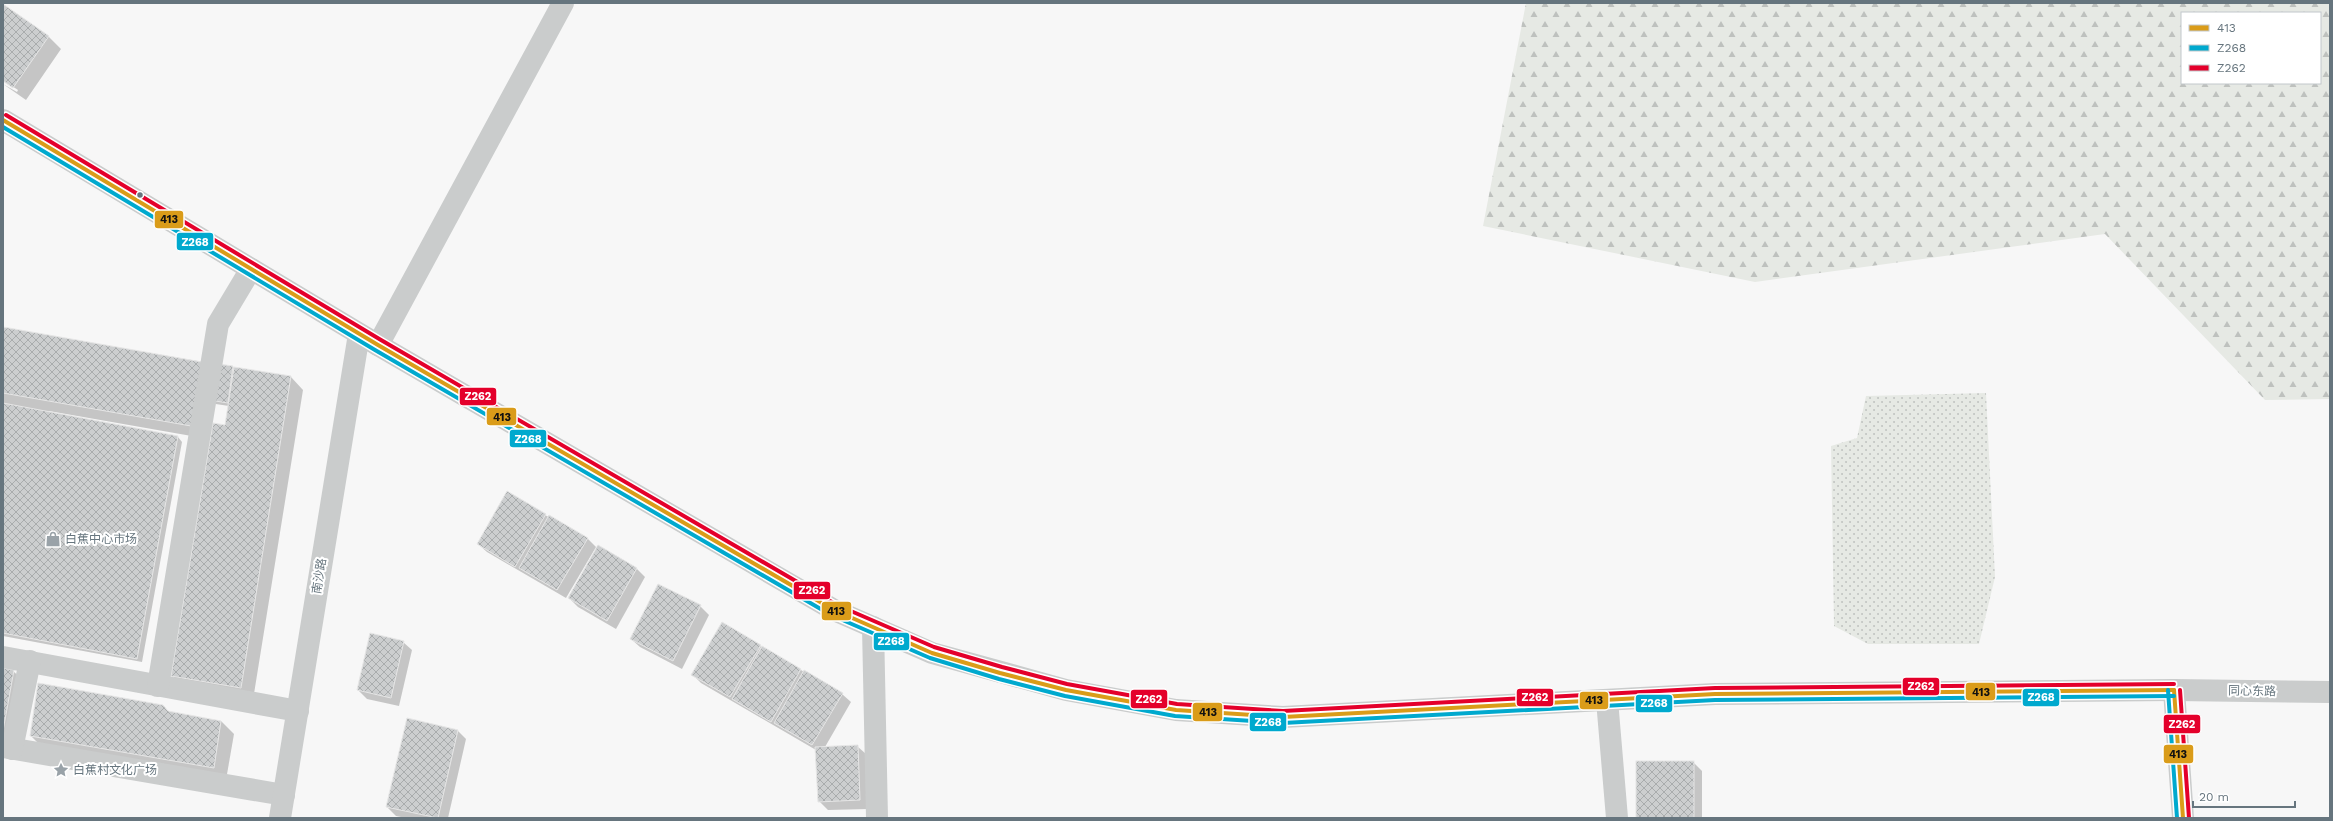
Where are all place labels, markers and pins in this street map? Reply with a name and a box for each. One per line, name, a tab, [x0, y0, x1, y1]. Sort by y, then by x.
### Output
unlabelled marker	[135, 190, 145, 200]
shop icon: 白蕉中心市场	[44, 530, 62, 548]
place label: 白蕉中心市场	[65, 532, 137, 546]
place icon: 白蕉村文化广场	[52, 761, 70, 779]
place label: 白蕉村文化广场	[73, 763, 157, 777]

